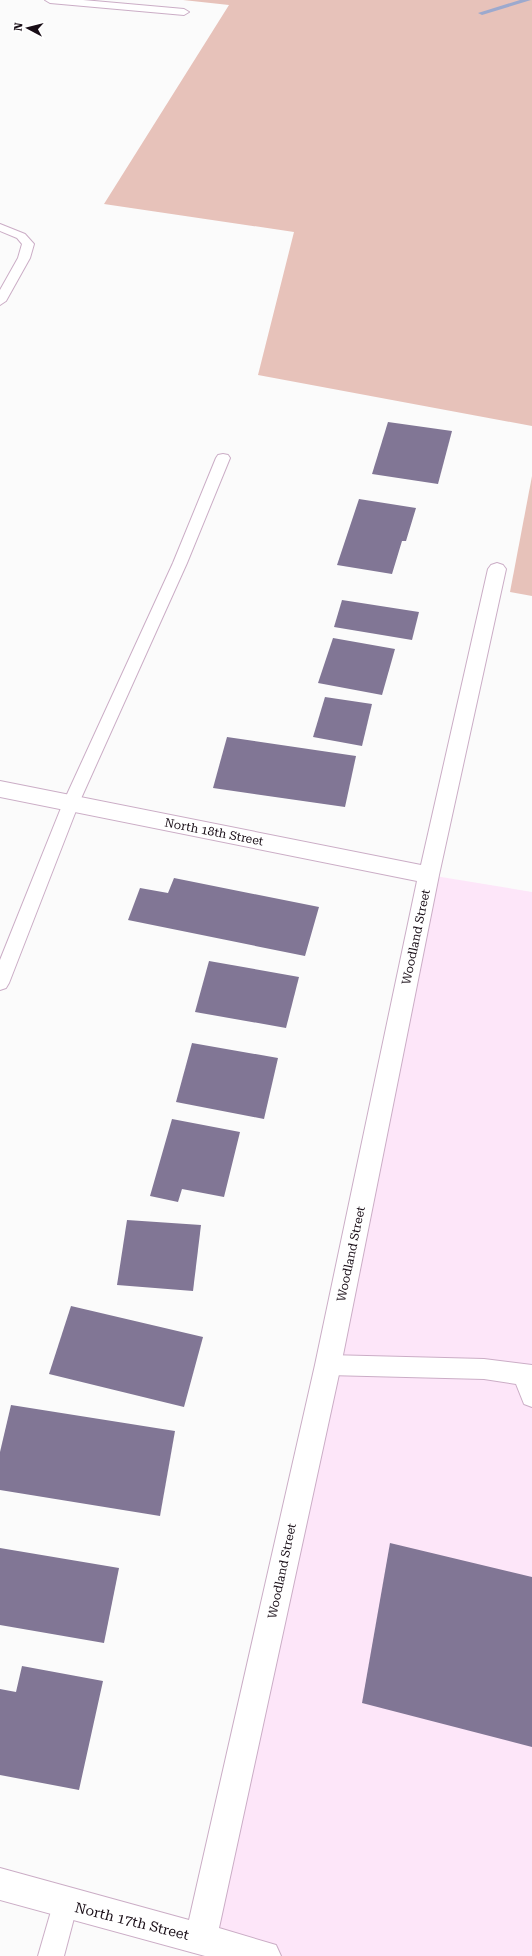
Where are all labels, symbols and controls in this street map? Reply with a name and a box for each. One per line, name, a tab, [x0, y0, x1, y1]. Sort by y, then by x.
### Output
north arrow	[8, 8, 48, 48]
text: N	[12, 21, 26, 32]
street label: North 18th Street	[163, 816, 265, 849]
street label: Woodland Street	[399, 887, 433, 986]
street label: Woodland Street	[334, 1204, 368, 1303]
street label: Woodland Street	[265, 1521, 299, 1620]
street label: North 17th Street	[73, 1899, 191, 1943]

